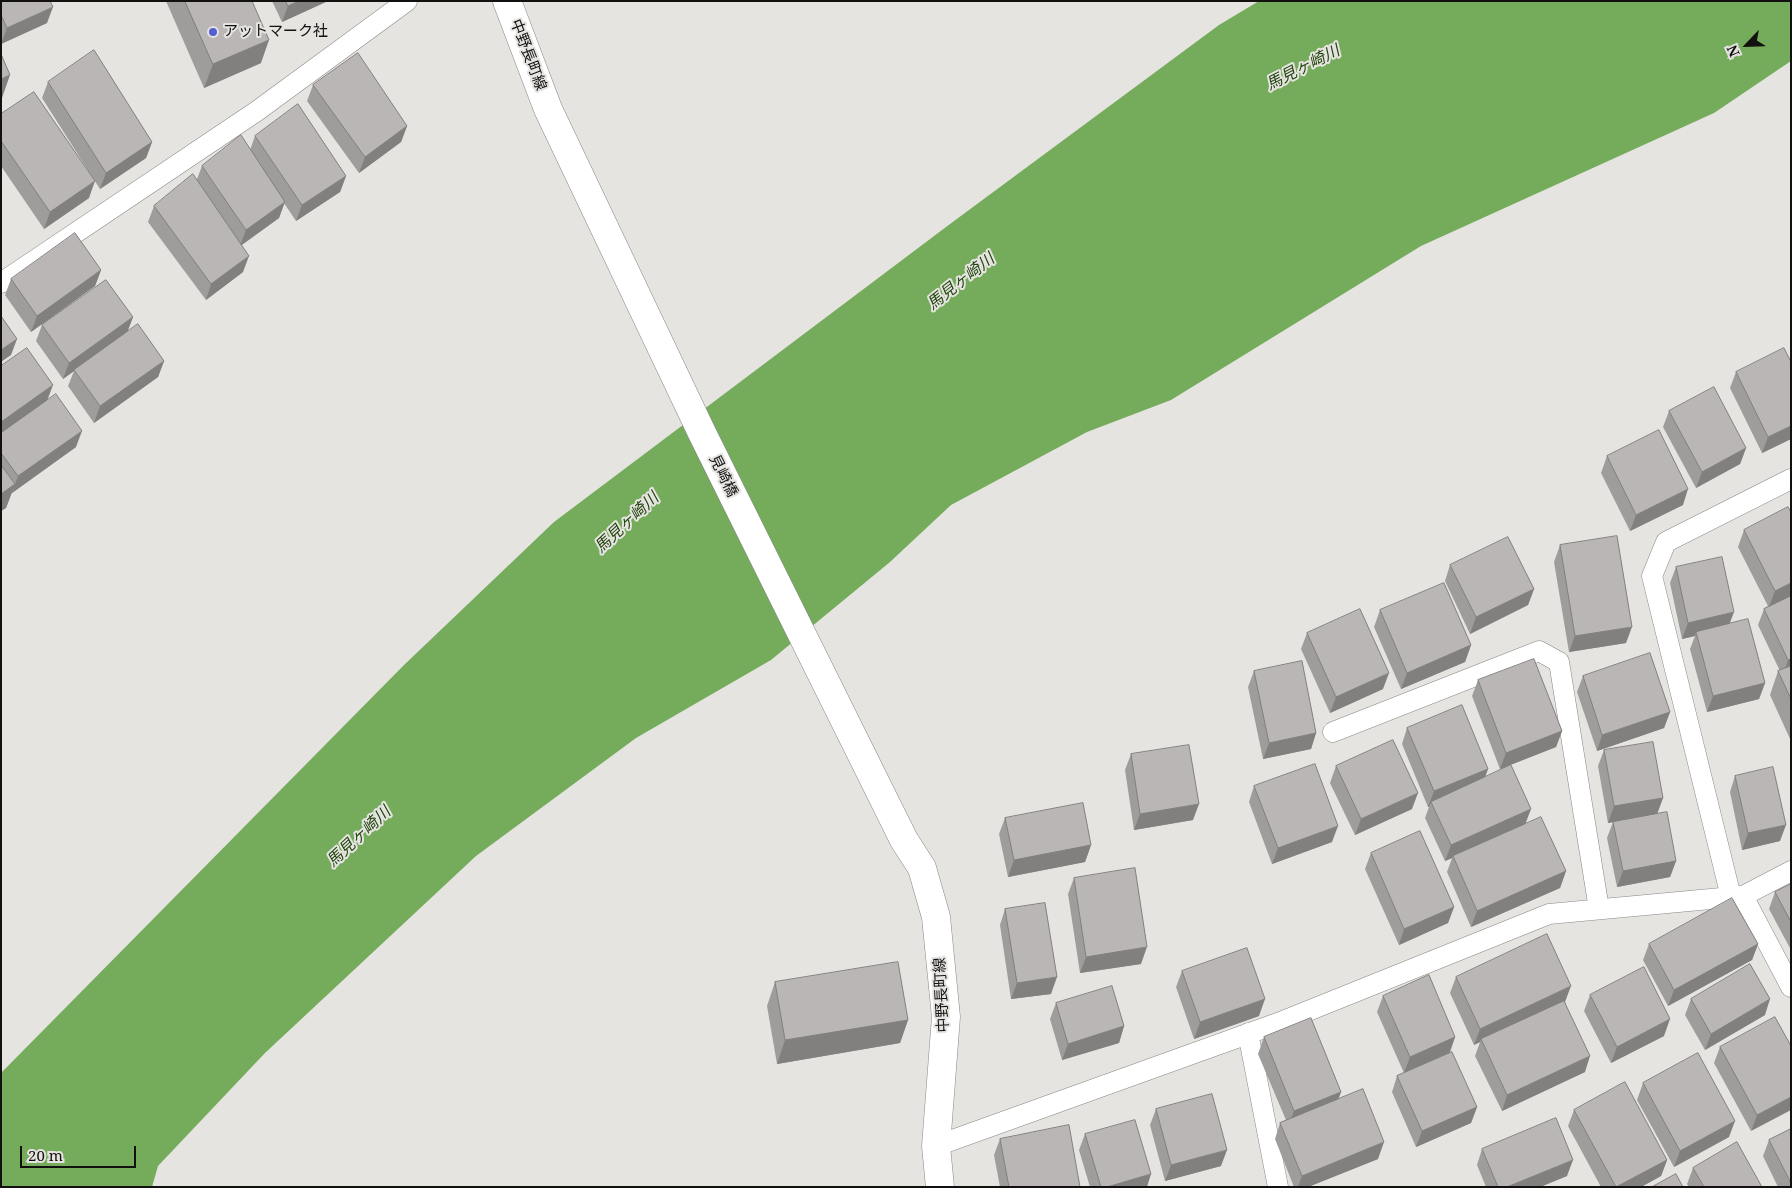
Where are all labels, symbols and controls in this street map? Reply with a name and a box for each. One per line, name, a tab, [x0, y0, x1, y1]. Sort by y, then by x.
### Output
street label: 中野長町線	[506, 17, 550, 93]
north arrow	[1722, 20, 1772, 70]
place label: アットマーク社	[223, 23, 328, 41]
marker: アットマーク社	[207, 26, 219, 38]
water label: 馬見ヶ崎川	[1263, 41, 1343, 95]
text: N	[1722, 42, 1744, 60]
water label: 馬見ヶ崎川	[924, 250, 998, 314]
street label: 見崎橋	[705, 452, 741, 500]
water label: 馬見ヶ崎川	[591, 489, 663, 557]
water label: 馬見ヶ崎川	[323, 803, 395, 871]
street label: 中野長町線	[931, 957, 953, 1033]
scale bar	[22, 1136, 139, 1168]
text: 20 m	[28, 1145, 63, 1165]

